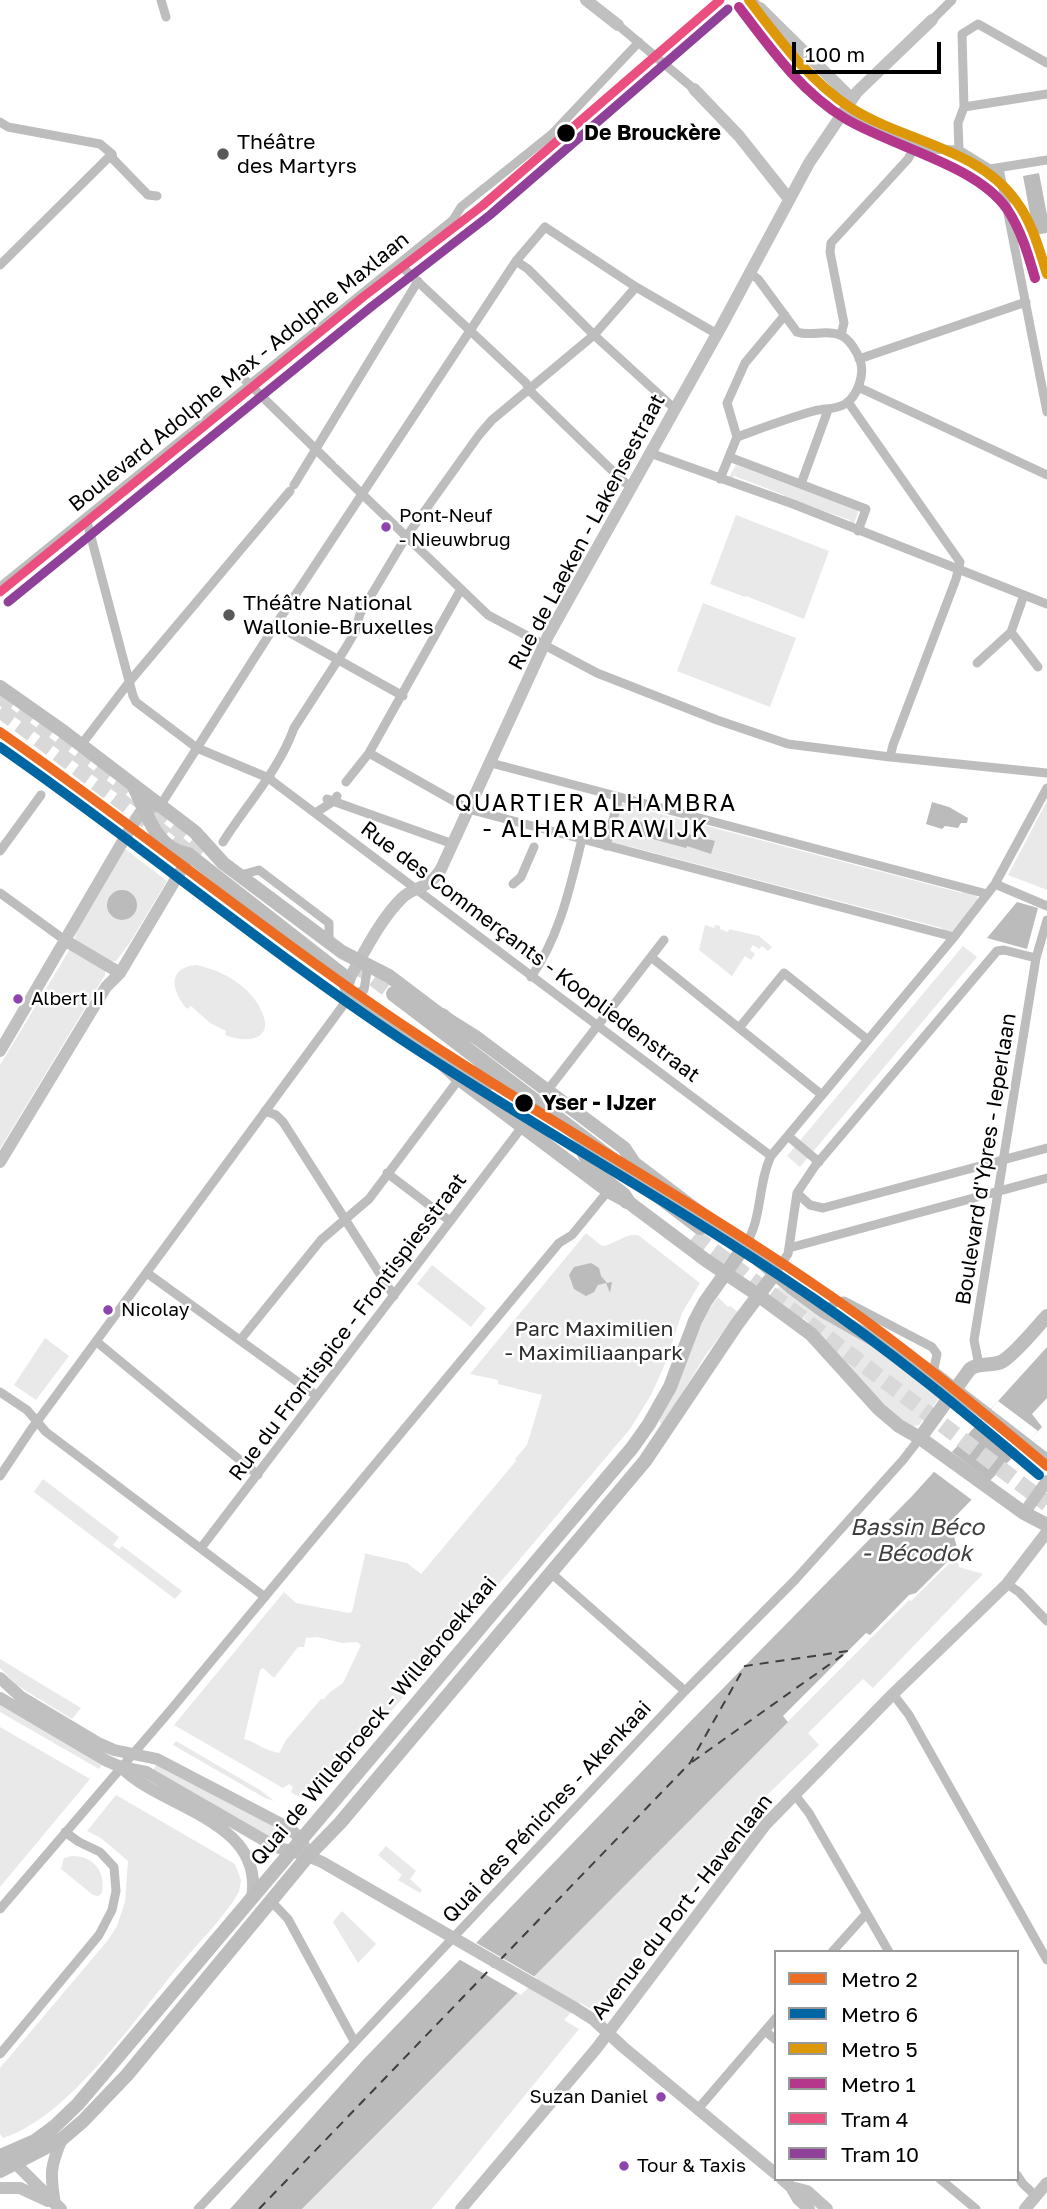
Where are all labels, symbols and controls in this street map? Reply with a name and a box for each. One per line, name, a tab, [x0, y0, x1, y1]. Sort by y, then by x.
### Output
scale bar	[795, 28, 944, 72]
text: 100 m	[805, 41, 865, 67]
place label: De Brouckère	[584, 120, 721, 146]
marker: De Brouckère	[555, 122, 577, 144]
place label: Théâtre des Martyrs	[237, 129, 357, 179]
marker: Théâtre des Martyrs	[215, 146, 231, 162]
street label: Boulevard Adolphe Max - Adolphe Maxlaan	[64, 227, 414, 517]
street label: Rue de Laeken - Lakensestraat	[503, 390, 671, 674]
place label: Pont-Neuf - Nieuwbrug	[399, 505, 511, 549]
marker: Pont-Neuf - Nieuwbrug	[379, 520, 393, 534]
place label: Théâtre National Wallonie-Bruxelles	[243, 590, 434, 640]
marker: Théâtre National Wallonie-Bruxelles	[221, 607, 237, 623]
district label: QUARTIER ALHAMBRA - ALHAMBRAWIJK	[457, 790, 735, 844]
street label: Rue des Commerçants - Koopliedenstraat	[356, 816, 704, 1088]
place label: Albert II	[31, 988, 104, 1010]
marker: Albert II	[11, 992, 25, 1006]
street label: Boulevard d'Ypres - Ieperlaan	[950, 1011, 1022, 1307]
place label: Yser - IJzer	[542, 1090, 656, 1116]
marker: Yser - IJzer	[513, 1092, 535, 1114]
street label: Rue du Frontispice - Frontispiesstraat	[224, 1168, 472, 1486]
place label: Nicolay	[121, 1299, 189, 1321]
marker: Nicolay	[101, 1303, 115, 1317]
park label: Parc Maximilien - Maximiliaanpark	[505, 1316, 683, 1366]
water label: Bassin Béco - Bécodok	[850, 1514, 984, 1568]
street label: Quai de Willebroeck - Willebroekkaai	[246, 1571, 502, 1871]
street label: Quai des Péniches - Akenkaai	[437, 1696, 657, 1928]
street label: Avenue du Port - Havenlaan	[586, 1789, 778, 2025]
legend	[774, 1950, 1019, 2181]
text: Metro 2	[841, 1966, 918, 1992]
text: Metro 6	[841, 2001, 918, 2027]
text: Metro 5	[841, 2036, 918, 2062]
text: Metro 1	[841, 2071, 916, 2097]
place label: Suzan Daniel	[530, 2086, 648, 2108]
marker: Suzan Daniel	[654, 2090, 668, 2104]
text: Tram 4	[841, 2106, 909, 2132]
text: Tram 10	[841, 2141, 919, 2167]
place label: Tour & Taxis	[637, 2155, 746, 2177]
marker: Tour & Taxis	[617, 2159, 631, 2173]

